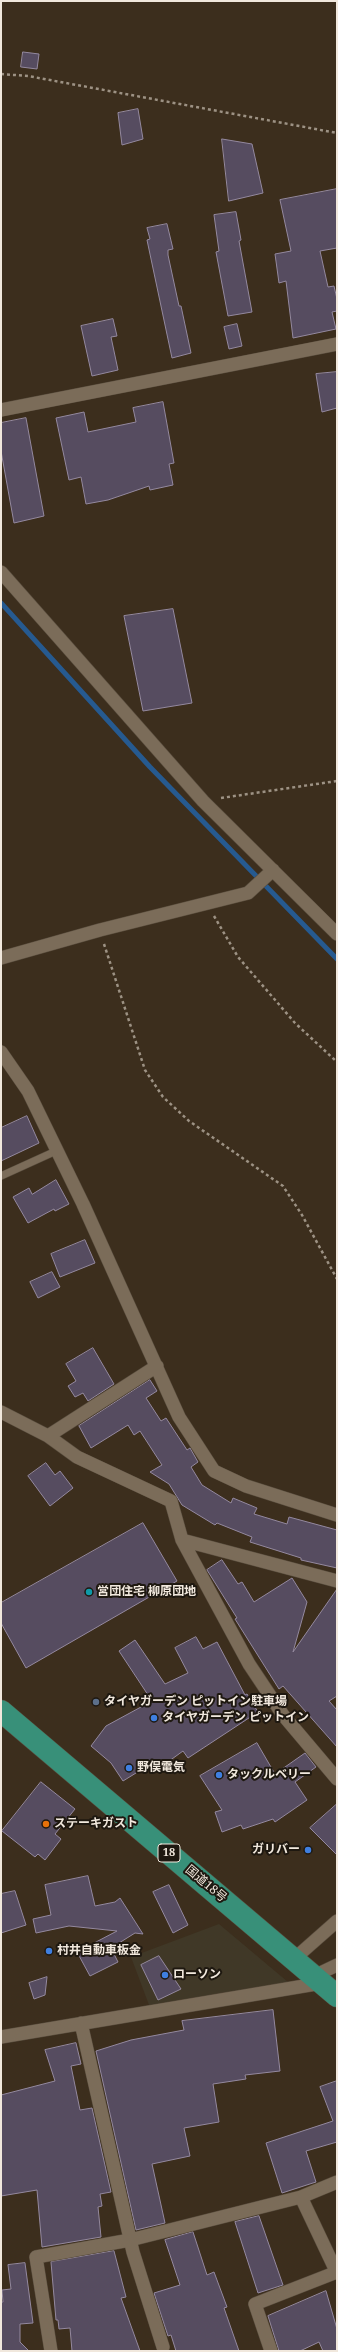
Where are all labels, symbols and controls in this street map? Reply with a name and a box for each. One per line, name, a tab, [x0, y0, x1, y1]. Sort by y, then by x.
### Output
place label: 営団住宅 柳原団地	[97, 1585, 196, 1599]
marker: 営団住宅 柳原団地	[84, 1587, 94, 1597]
place label: タイヤガーデン ピットイン駐車場	[104, 1695, 287, 1709]
marker: タイヤガーデン ピットイン駐車場	[91, 1697, 101, 1707]
place label: タイヤガーデン ピットイン	[162, 1711, 309, 1725]
marker: タイヤガーデン ピットイン	[149, 1713, 159, 1723]
place label: 野俣電気	[137, 1761, 185, 1775]
marker: 野俣電気	[124, 1763, 134, 1773]
place label: タックルベリー	[227, 1768, 311, 1782]
marker: タックルベリー	[214, 1770, 224, 1780]
place label: ステーキガスト	[54, 1817, 138, 1831]
marker: ステーキガスト	[41, 1819, 51, 1829]
place label: ガリバー	[252, 1843, 300, 1857]
road number: 18	[158, 1844, 180, 1862]
marker: ガリバー	[303, 1845, 313, 1855]
street label: 国道18号	[182, 1863, 230, 1905]
place label: 村井自動車板金	[57, 1944, 141, 1958]
marker: 村井自動車板金	[44, 1946, 54, 1956]
place label: ローソン	[173, 1968, 221, 1982]
marker: ローソン	[160, 1970, 170, 1980]

